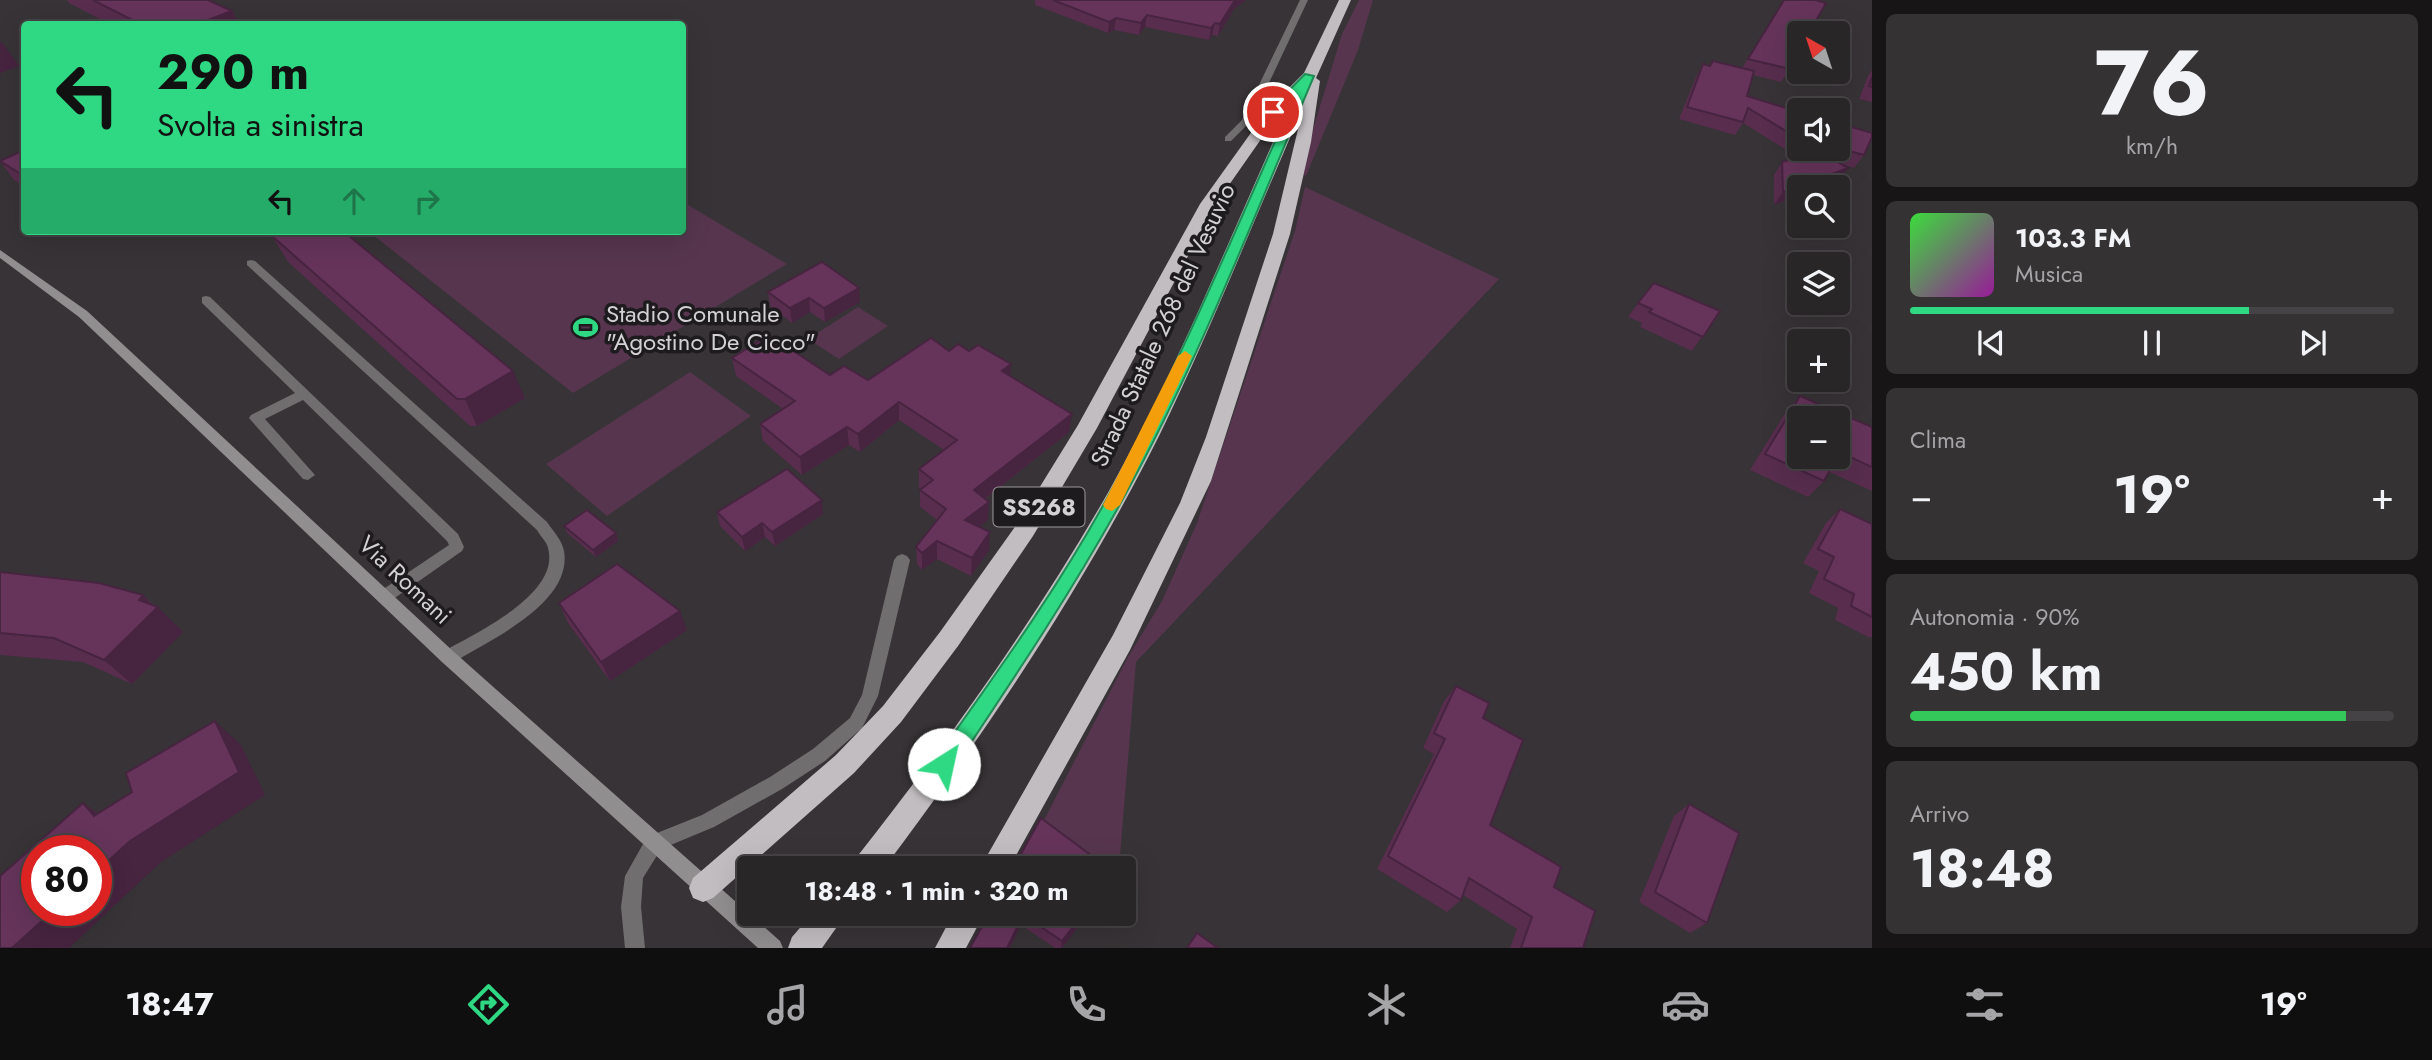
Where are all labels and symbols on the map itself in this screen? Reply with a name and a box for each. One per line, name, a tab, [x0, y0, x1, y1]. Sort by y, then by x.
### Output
north arrow	[1787, 21, 1850, 84]
pin	[1243, 82, 1303, 142]
street label: Strada Statale 268 del Vesuvio	[1081, 177, 1244, 472]
place label: Stadio Comunale "Agostino De Cicco"	[606, 296, 816, 359]
sports icon: Stadio Comunale "Agostino De Cicco"	[572, 314, 600, 342]
road number: SS268	[993, 488, 1084, 526]
street label: Via Romani	[351, 527, 460, 632]
position arrow	[907, 727, 981, 801]
speed limit sign: 80	[21, 835, 112, 926]

